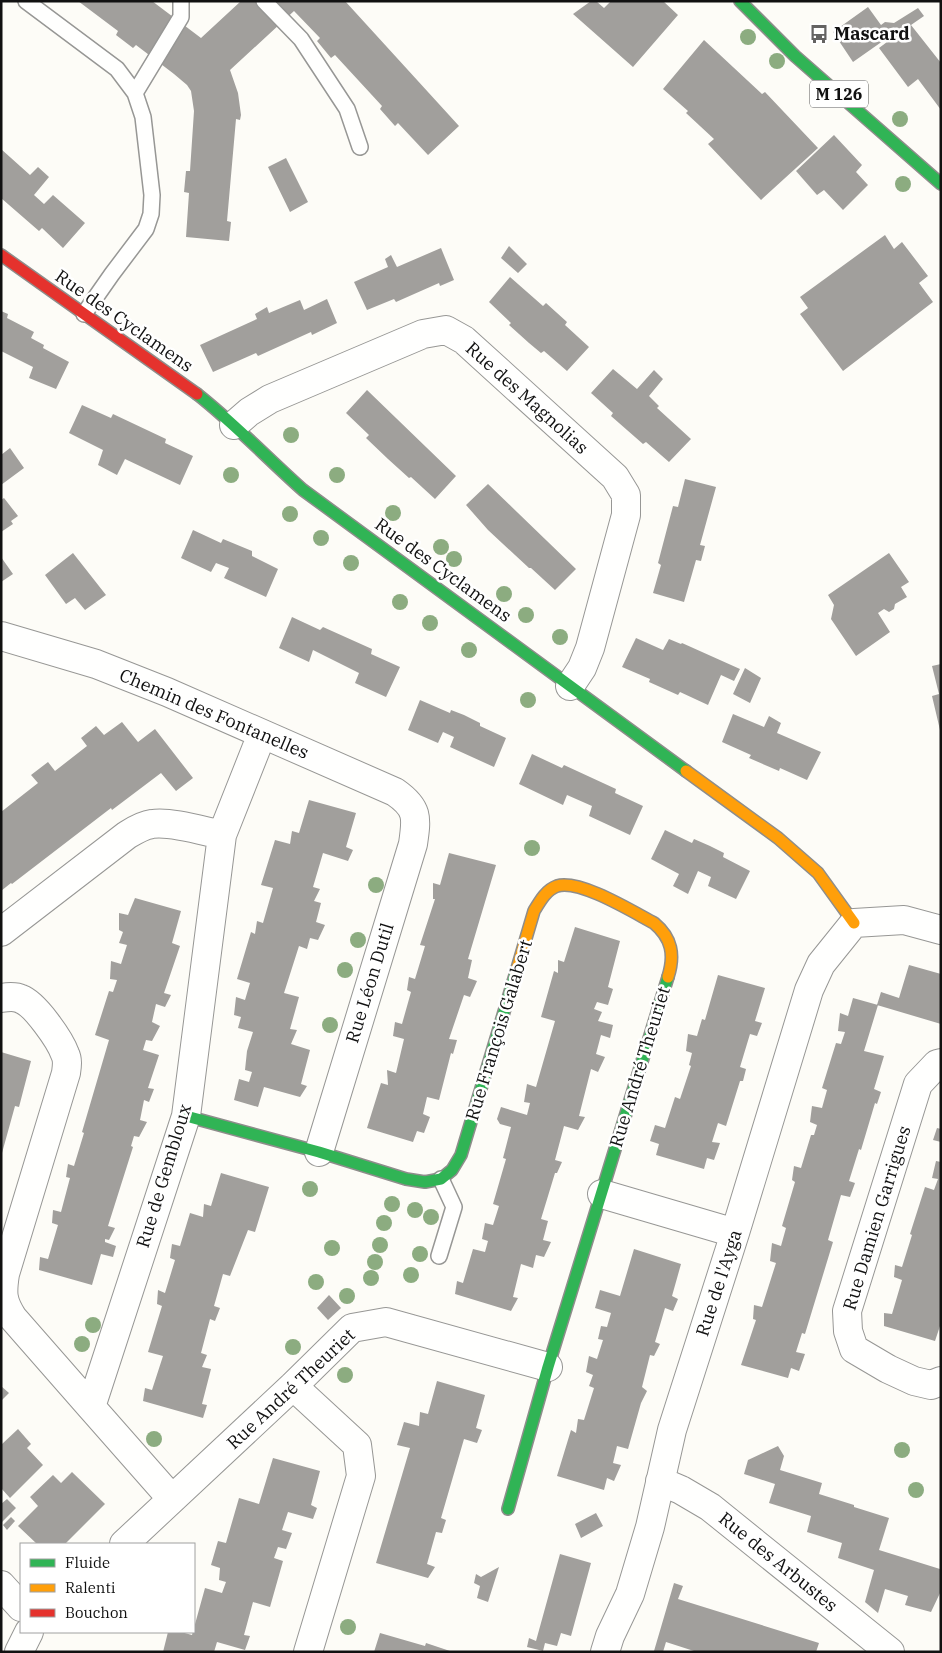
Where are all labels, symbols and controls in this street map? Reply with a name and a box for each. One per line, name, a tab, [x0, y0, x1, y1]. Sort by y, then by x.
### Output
place label: Mascard	[834, 22, 910, 45]
bus stop icon: Mascard	[808, 23, 830, 45]
road number: M 126	[810, 80, 868, 108]
street label: Rue des Cyclamens	[51, 264, 198, 377]
street label: Rue des Magnolias	[461, 337, 593, 459]
street label: Rue des Cyclamens	[370, 512, 516, 627]
street label: Chemin des Fontanelles	[116, 663, 312, 764]
street label: Rue Léon Dutil	[340, 920, 399, 1046]
street label: Rue François Galabert	[460, 937, 537, 1123]
street label: Rue André Theuriet	[604, 984, 675, 1150]
street label: Rue de Gembloux	[131, 1101, 196, 1250]
street label: Rue Damien Garrigues	[838, 1123, 916, 1313]
street label: Rue de l'Ayga	[690, 1226, 747, 1339]
street label: Rue André Theuriet	[222, 1323, 360, 1454]
street label: Rue des Arbustes	[714, 1507, 842, 1617]
legend	[20, 1543, 195, 1633]
text: Fluide	[65, 1553, 110, 1572]
text: Ralenti	[65, 1578, 116, 1597]
text: Bouchon	[65, 1603, 128, 1622]

